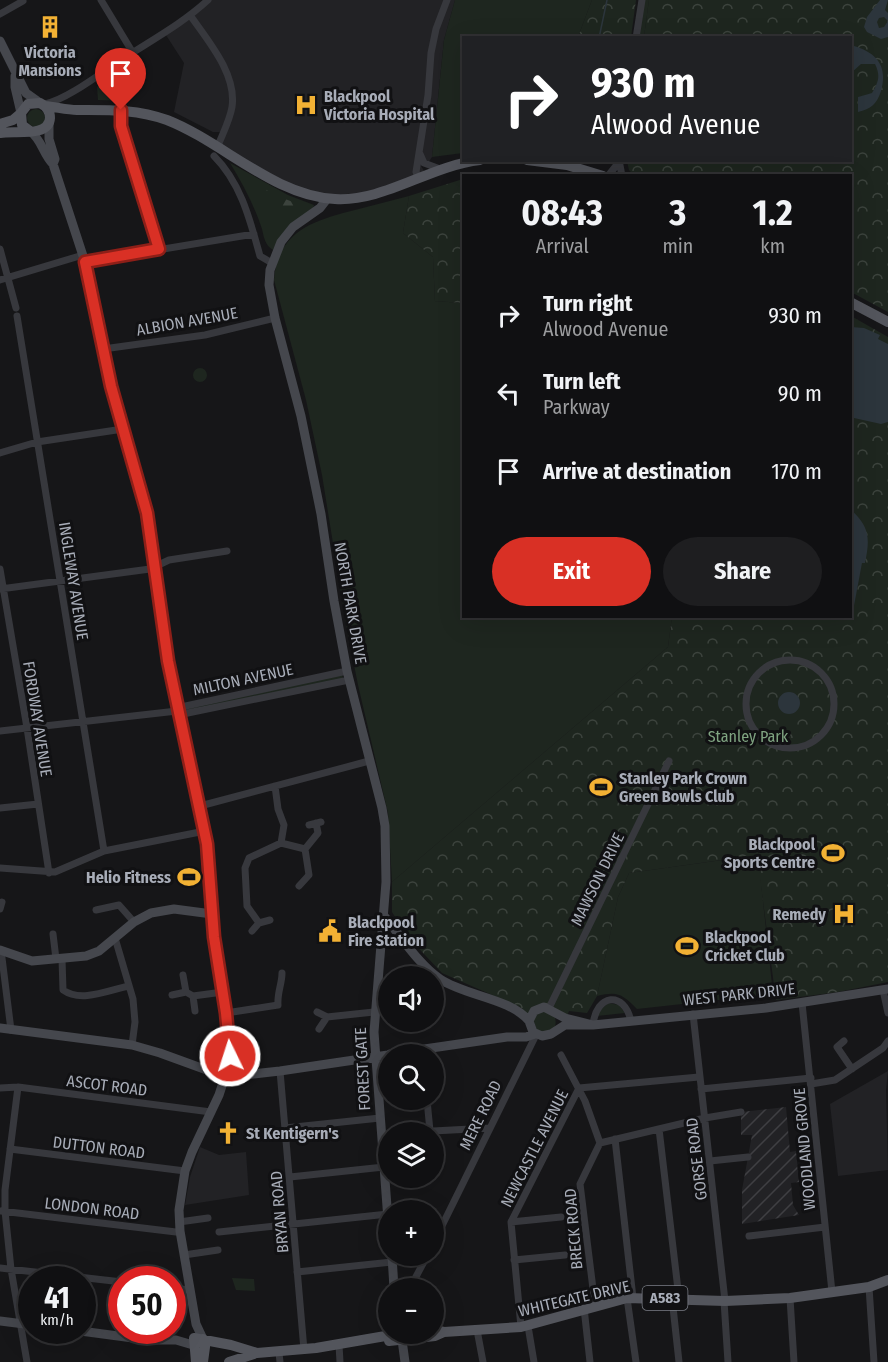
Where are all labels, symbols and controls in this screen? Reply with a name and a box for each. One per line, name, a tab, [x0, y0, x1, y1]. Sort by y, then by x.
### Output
building icon: Victoria Mansions	[37, 14, 63, 40]
place label: Victoria Mansions	[19, 43, 81, 80]
pin	[95, 48, 146, 110]
icon: arrive	[104, 57, 137, 90]
text: 930 m	[591, 58, 695, 108]
icon: right	[492, 60, 570, 138]
place label: Blackpool Victoria Hospital	[323, 87, 435, 124]
hospital icon: Blackpool Victoria Hospital	[293, 92, 319, 118]
text: Alwood Avenue	[591, 109, 760, 141]
text: 08:43	[521, 191, 603, 235]
text: 3	[669, 191, 686, 235]
text: 1.2	[753, 191, 793, 235]
text: Arrival	[536, 234, 589, 258]
text: min	[662, 234, 693, 258]
text: km	[760, 234, 785, 258]
text: Turn right	[543, 290, 632, 317]
icon: right	[492, 299, 525, 332]
text: 930 m	[768, 302, 822, 329]
street label: ALBION AVENUE	[135, 303, 239, 340]
text: Alwood Avenue	[543, 317, 668, 341]
text: Turn left	[543, 368, 621, 395]
icon: left	[492, 377, 525, 410]
text: 90 m	[778, 380, 822, 407]
text: Parkway	[543, 395, 610, 419]
icon: arrive	[492, 455, 525, 488]
text: Arrive at destination	[543, 458, 731, 485]
text: 170 m	[771, 458, 822, 485]
street label: INGLEWAY AVENUE	[55, 521, 92, 642]
button: Exit	[492, 537, 651, 606]
button: Share	[663, 537, 822, 606]
street label: NORTH PARK DRIVE	[330, 541, 371, 666]
street label: FORDWAY AVENUE	[19, 660, 56, 778]
street label: MILTON AVENUE	[191, 660, 295, 699]
park label: Stanley Park	[708, 727, 789, 746]
place label: Stanley Park Crown Green Bowls Club	[619, 769, 747, 806]
sports icon: Stanley Park Crown Green Bowls Club	[588, 774, 614, 800]
street label: MAWSON DRIVE	[567, 830, 628, 929]
place label: Blackpool Sports Centre	[724, 835, 816, 872]
sports icon: Blackpool Sports Centre	[820, 840, 846, 866]
sports icon: Helio Fitness	[176, 864, 202, 890]
place label: Helio Fitness	[86, 868, 171, 887]
hospital icon: Remedy	[831, 901, 857, 927]
place label: Remedy	[772, 905, 826, 924]
place label: Blackpool Fire Station	[348, 913, 424, 950]
public building icon: Blackpool Fire Station	[317, 918, 343, 944]
place label: Blackpool Cricket Club	[705, 928, 785, 965]
sports icon: Blackpool Cricket Club	[674, 933, 700, 959]
map controls	[378, 966, 444, 1344]
button: sound	[378, 966, 444, 1032]
street label: WEST PARK DRIVE	[682, 979, 796, 1010]
position arrow	[198, 1024, 262, 1088]
street label: FOREST GATE	[351, 1027, 374, 1111]
button: search	[378, 1044, 444, 1110]
street label: ASCOT ROAD	[66, 1071, 148, 1100]
street label: MERE ROAD	[455, 1077, 505, 1153]
street label: NEWCASTLE AVENUE	[497, 1086, 572, 1210]
street label: WOODLAND GROVE	[790, 1087, 819, 1211]
street label: GORSE ROAD	[682, 1116, 711, 1201]
church icon: St Kentigern's	[215, 1120, 241, 1146]
button: layers	[378, 1122, 444, 1188]
place label: St Kentigern's	[246, 1124, 339, 1143]
street label: DUTTON ROAD	[52, 1132, 146, 1163]
street label: BRYAN ROAD	[266, 1170, 293, 1254]
street label: BRECK ROAD	[560, 1188, 587, 1270]
street label: LONDON ROAD	[44, 1193, 140, 1224]
button: +	[378, 1200, 444, 1266]
speed limit sign: 50	[108, 1266, 186, 1344]
street label: WHITEGATE DRIVE	[516, 1276, 632, 1321]
button: −	[378, 1278, 444, 1344]
text: 41	[44, 1280, 70, 1316]
road number: A583	[642, 1286, 688, 1310]
text: km/h	[40, 1311, 74, 1329]

